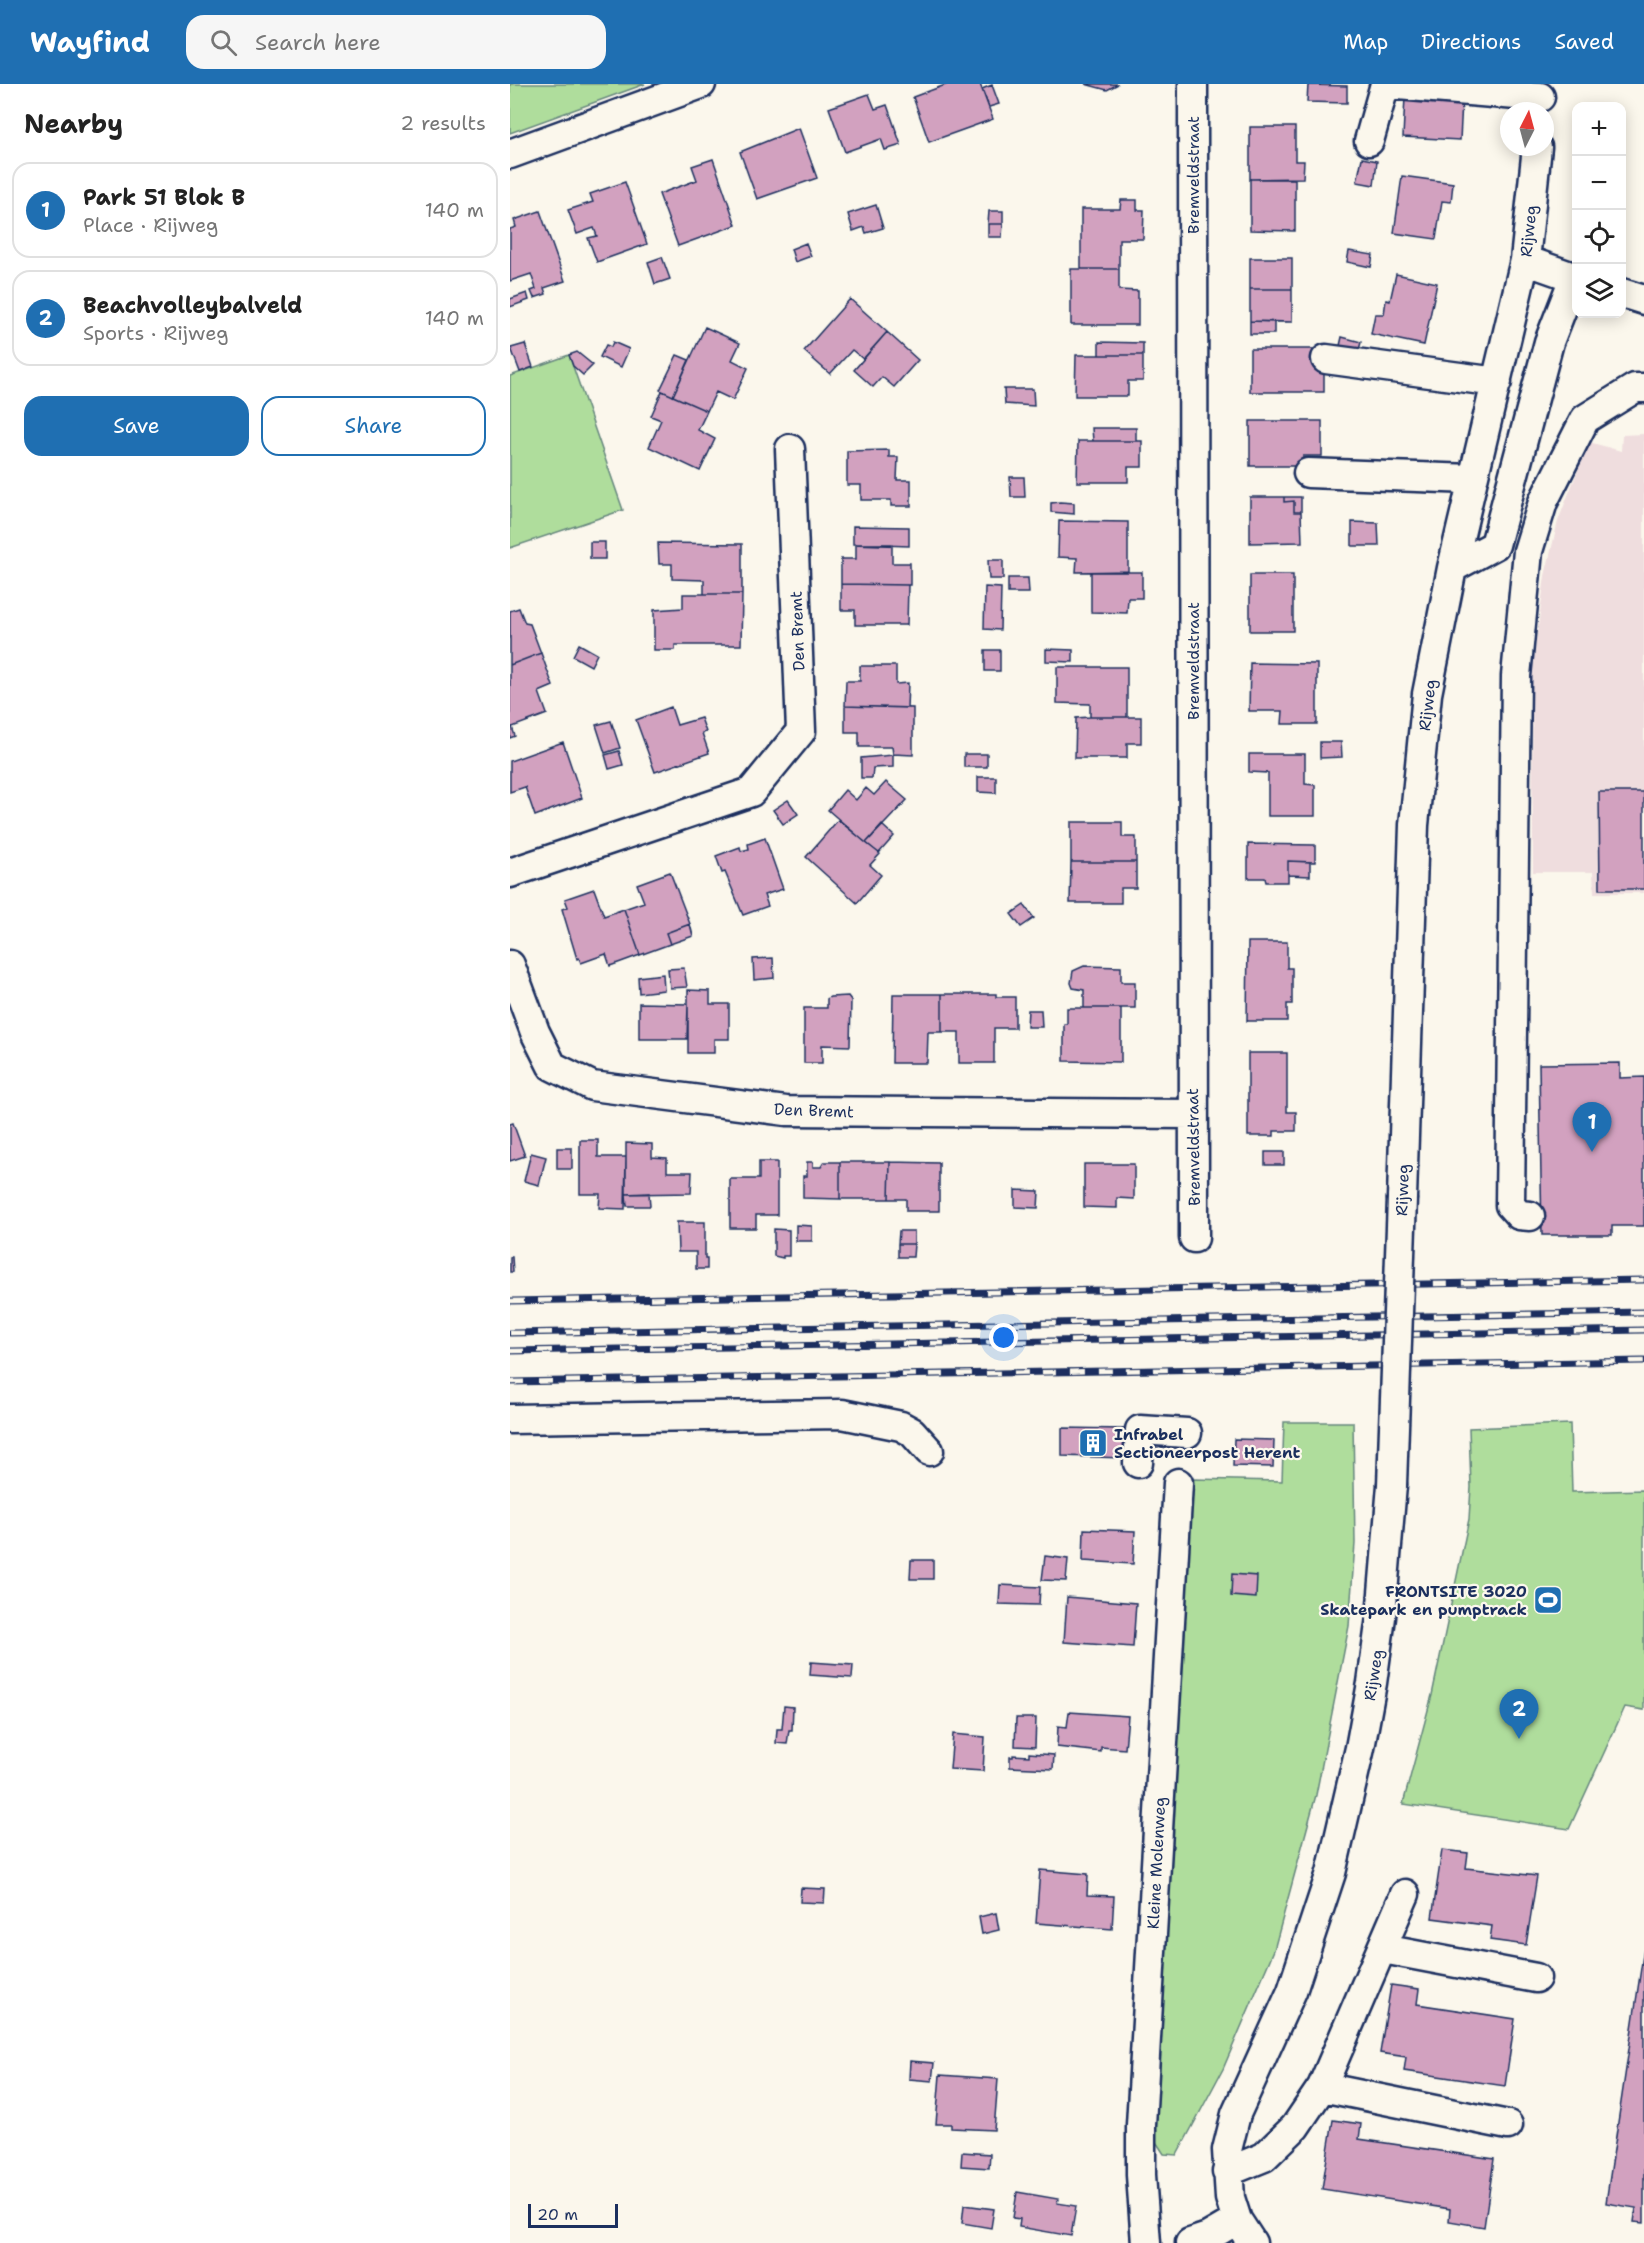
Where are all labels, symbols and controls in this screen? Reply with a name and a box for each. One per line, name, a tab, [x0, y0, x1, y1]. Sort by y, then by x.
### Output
search box	[186, 15, 606, 69]
text: Wayfind	[30, 23, 150, 61]
icon: search	[207, 26, 240, 59]
text: Search here	[255, 28, 381, 57]
text: Map	[1343, 28, 1388, 56]
text: Directions	[1421, 28, 1521, 56]
text: Saved	[1554, 28, 1614, 56]
north arrow	[1500, 102, 1554, 156]
map controls	[1572, 102, 1626, 318]
button: +	[1572, 102, 1626, 156]
text: Nearby	[24, 106, 123, 141]
text: 2 results	[400, 110, 486, 136]
street label: Bremveldstraat	[1183, 116, 1204, 234]
button: −	[1572, 156, 1626, 210]
text: Park 51 Blok B	[83, 183, 245, 212]
text: 1	[41, 197, 50, 223]
text: 140 m	[425, 197, 484, 223]
street label: Rijweg	[1515, 204, 1542, 258]
button: locate	[1572, 210, 1626, 264]
text: Place · Rijweg	[83, 212, 218, 238]
button: layers	[1572, 264, 1626, 318]
text: Beachvolleybalveld	[83, 291, 302, 320]
text: 2	[39, 305, 53, 331]
text: 140 m	[425, 305, 484, 331]
text: Sports · Rijweg	[83, 320, 229, 346]
button: Save	[24, 396, 249, 456]
button: Share	[261, 396, 486, 456]
street label: Den Bremt	[786, 591, 809, 671]
street label: Bremveldstraat	[1183, 602, 1204, 720]
street label: Rijweg	[1414, 678, 1441, 732]
street label: Bremveldstraat	[1182, 1088, 1205, 1206]
street label: Den Bremt	[774, 1099, 854, 1122]
pin: 1	[1572, 1102, 1612, 1152]
street label: Rijweg	[1391, 1163, 1414, 1216]
your location	[989, 1323, 1018, 1352]
place label: Infrabel Sectioneerpost Herent	[1114, 1424, 1300, 1463]
building icon: Infrabel Sectioneerpost Herent	[1077, 1427, 1109, 1459]
place label: FRONTSITE 3020 Skatepark en pumptrack	[1320, 1581, 1527, 1620]
sports icon: FRONTSITE 3020 Skatepark en pumptrack	[1532, 1584, 1564, 1616]
street label: Rijweg	[1359, 1648, 1388, 1702]
pin: 2	[1500, 1690, 1538, 1739]
street label: Kleine Molenweg	[1143, 1796, 1170, 1930]
scale bar	[528, 2201, 618, 2228]
text: 20 m	[537, 2204, 578, 2225]

